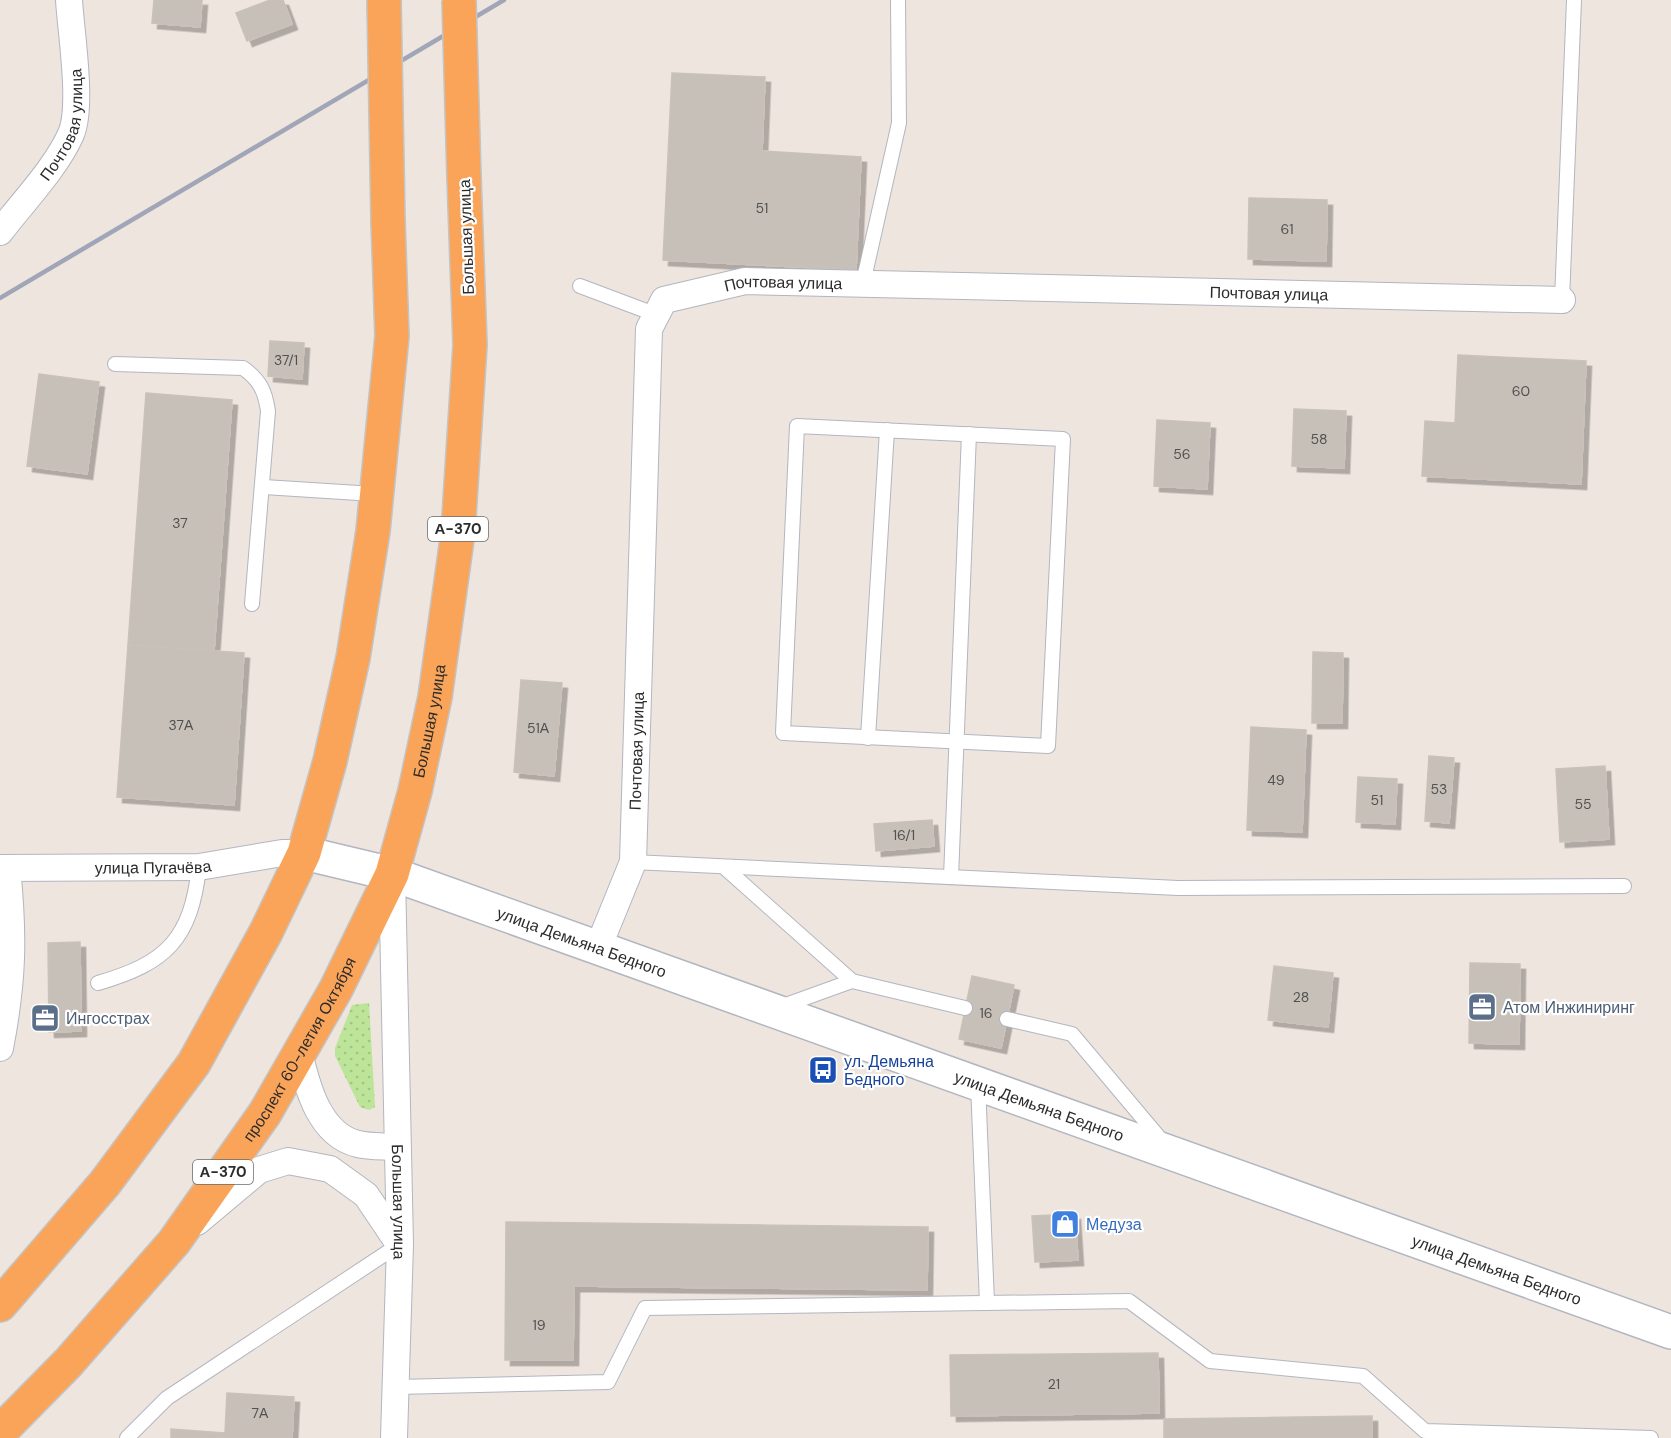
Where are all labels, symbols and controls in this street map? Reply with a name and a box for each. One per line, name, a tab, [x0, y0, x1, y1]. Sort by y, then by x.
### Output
street label: Почтовая улица	[35, 68, 87, 185]
street label: Большая улица	[454, 179, 479, 295]
house number: 51	[756, 199, 768, 217]
house number: 61	[1280, 220, 1294, 238]
street label: Почтовая улица	[722, 271, 843, 297]
street label: Почтовая улица	[1209, 282, 1329, 306]
house number: 37/1	[274, 351, 298, 369]
house number: 60	[1512, 382, 1530, 400]
house number: 58	[1310, 430, 1328, 448]
house number: 56	[1173, 445, 1191, 463]
house number: 37	[172, 514, 188, 532]
road number: А-370	[428, 517, 488, 541]
street label: Большая улица	[408, 663, 450, 780]
street label: Почтовая улица	[625, 691, 649, 811]
house number: 37А	[169, 716, 194, 734]
house number: 51А	[527, 719, 550, 737]
house number: 49	[1267, 771, 1285, 789]
house number: 53	[1431, 780, 1447, 798]
house number: 51	[1371, 791, 1383, 809]
house number: 55	[1574, 795, 1592, 813]
house number: 16/1	[893, 826, 915, 844]
street label: улица Пугачёва	[95, 855, 213, 879]
street label: улица Демьяна Бедного	[494, 902, 669, 982]
street label: проспект 60-летия Октября	[238, 954, 361, 1146]
house number: 28	[1293, 988, 1309, 1006]
office icon: Атом Инжиниринг	[1466, 991, 1498, 1023]
place label: Атом Инжиниринг	[1503, 997, 1635, 1018]
office icon: Ингосстрах	[29, 1002, 61, 1034]
house number: 16	[979, 1004, 993, 1022]
place label: Ингосстрах	[66, 1008, 150, 1029]
place label: ул. Демьяна Бедного	[844, 1051, 934, 1090]
bus stop icon: ул. Демьяна Бедного	[807, 1054, 839, 1086]
street label: улица Демьяна Бедного	[952, 1066, 1127, 1146]
street label: Большая улица	[387, 1144, 410, 1260]
road number: А-370	[193, 1160, 253, 1184]
shop icon: Медуза	[1049, 1208, 1081, 1240]
place label: Медуза	[1086, 1214, 1142, 1235]
street label: улица Демьяна Бедного	[1409, 1230, 1584, 1310]
house number: 19	[532, 1316, 546, 1334]
house number: 21	[1048, 1375, 1060, 1393]
house number: 7А	[252, 1404, 269, 1422]

